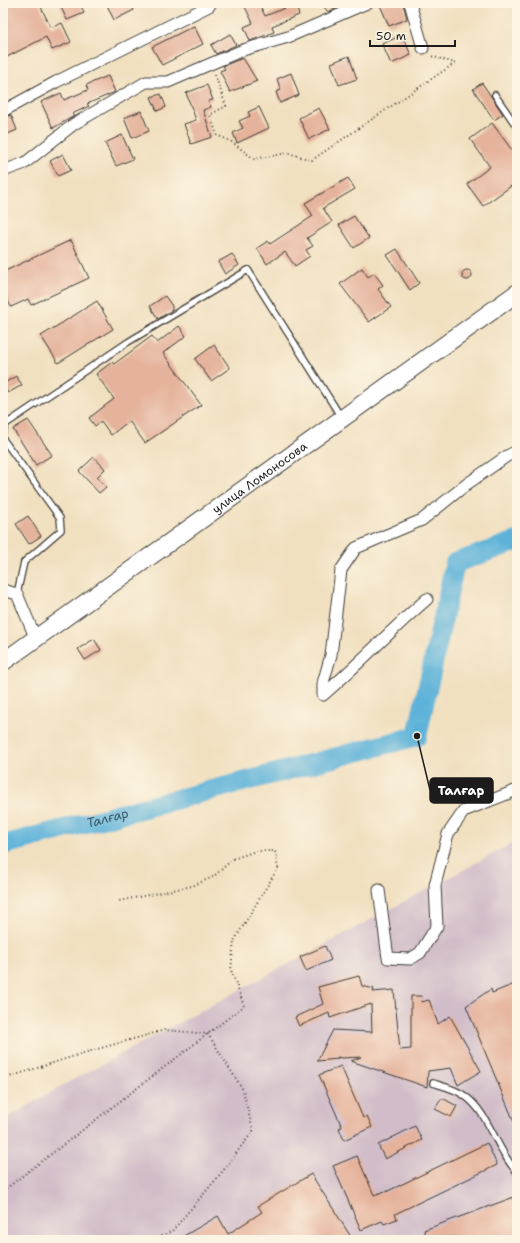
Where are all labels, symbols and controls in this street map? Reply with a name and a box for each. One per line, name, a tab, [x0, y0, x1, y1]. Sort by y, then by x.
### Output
scale bar	[370, 22, 455, 48]
text: 50 m	[376, 28, 406, 44]
street label: улица Ломоносова	[209, 438, 311, 517]
callout: Талғар	[430, 778, 493, 803]
text: Талғар	[438, 782, 484, 799]
water label: Талғар	[85, 804, 130, 832]

